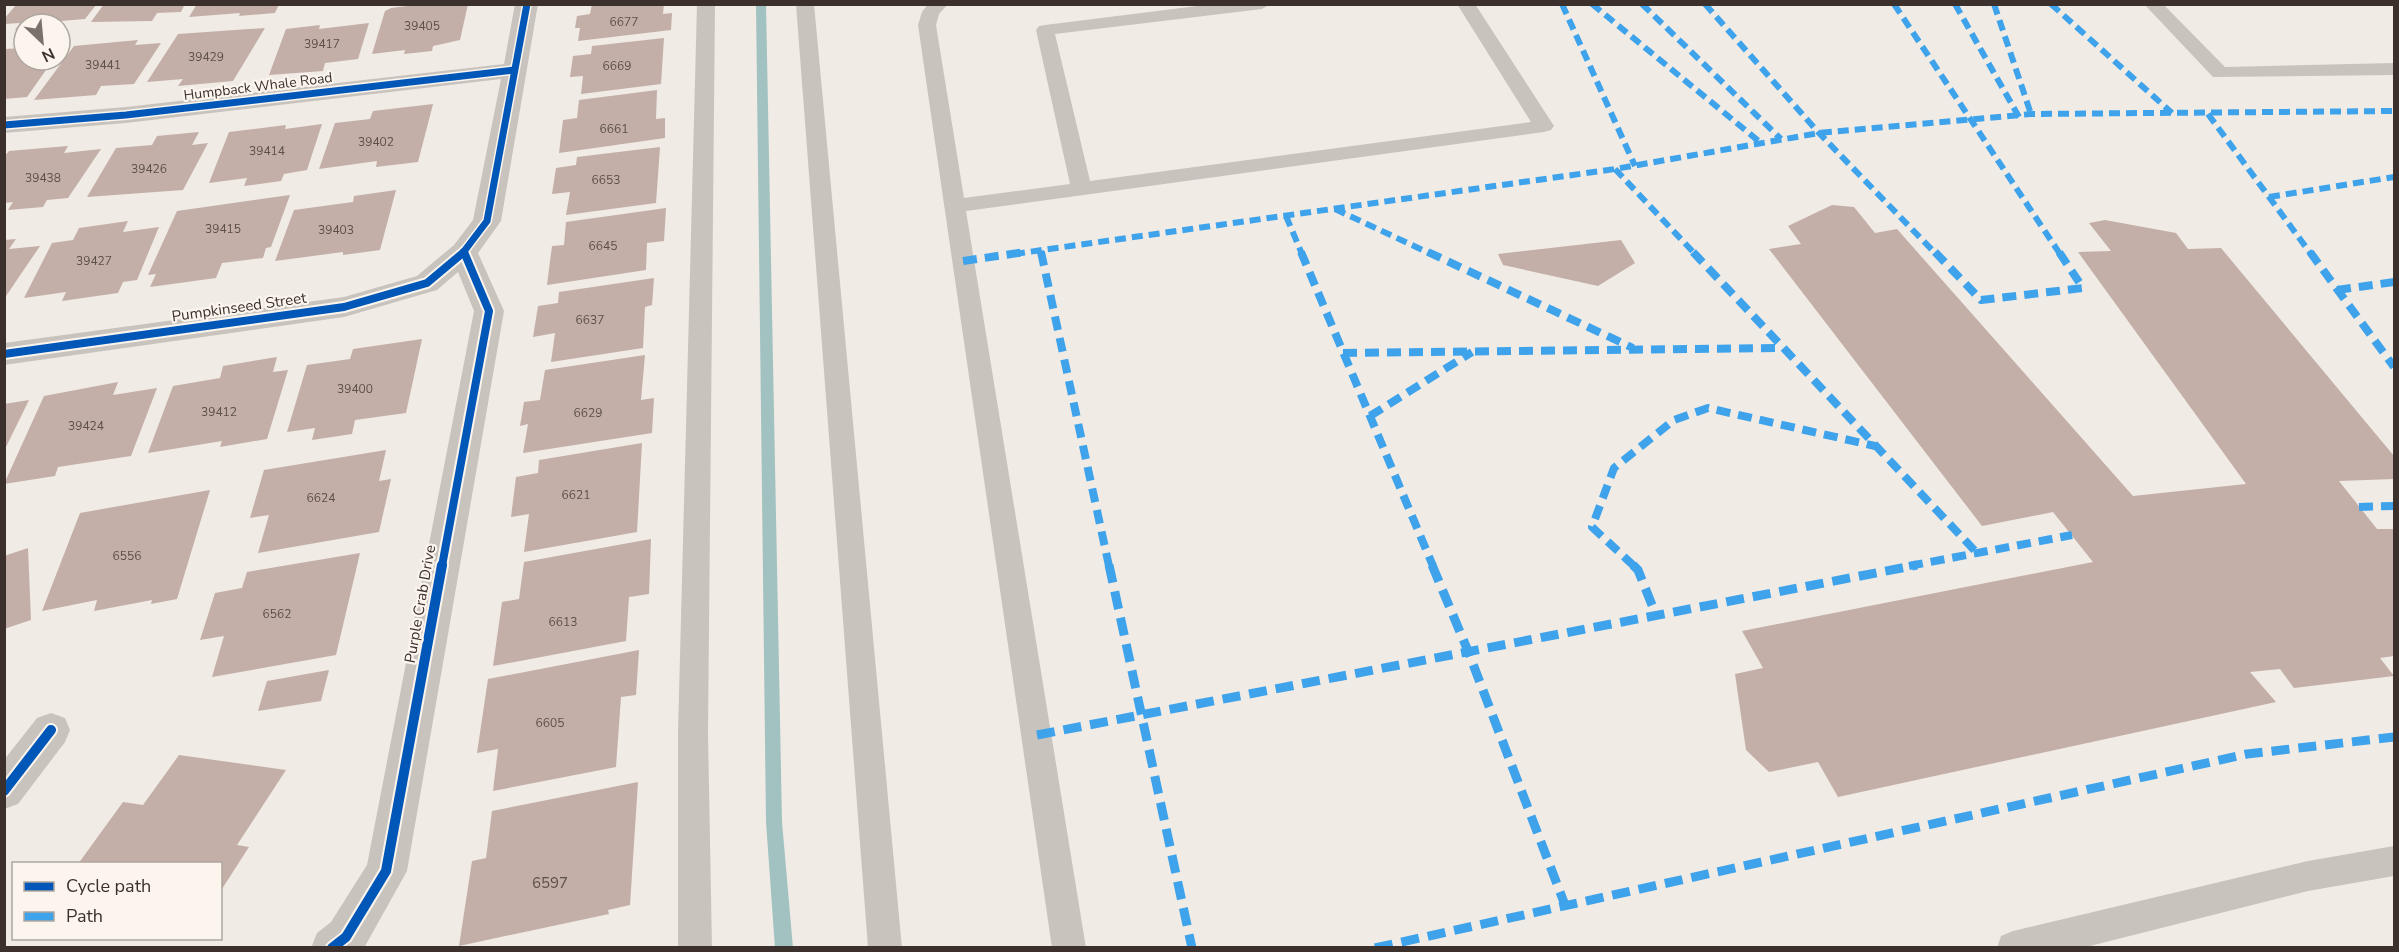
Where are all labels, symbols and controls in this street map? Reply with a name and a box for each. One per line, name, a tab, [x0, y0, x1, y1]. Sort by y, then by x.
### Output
north arrow	[12, 12, 72, 72]
house number: 6677	[610, 14, 638, 30]
house number: 39405	[404, 18, 440, 34]
house number: 39417	[304, 36, 340, 52]
text: N	[38, 42, 58, 67]
house number: 39429	[188, 49, 224, 65]
house number: 39441	[85, 57, 121, 73]
house number: 6669	[603, 58, 631, 74]
street label: Humpback Whale Road	[183, 68, 334, 105]
house number: 6661	[600, 121, 628, 137]
house number: 39402	[358, 134, 394, 150]
house number: 39414	[249, 143, 285, 159]
house number: 39426	[131, 161, 167, 177]
house number: 39438	[25, 170, 61, 186]
house number: 6653	[592, 172, 620, 188]
house number: 39415	[205, 221, 241, 237]
house number: 39403	[318, 222, 354, 238]
house number: 6645	[589, 238, 617, 254]
house number: 39427	[76, 253, 112, 269]
street label: Pumpkinseed Street	[170, 288, 308, 326]
house number: 6637	[576, 312, 604, 328]
house number: 39400	[337, 381, 373, 397]
house number: 39412	[201, 404, 237, 420]
house number: 6629	[574, 405, 602, 421]
house number: 39424	[68, 418, 104, 434]
house number: 6621	[562, 487, 590, 503]
house number: 6624	[307, 490, 335, 506]
street label: Purple Crab Drive	[400, 543, 440, 665]
house number: 6556	[113, 548, 141, 564]
house number: 6562	[263, 606, 291, 622]
house number: 6613	[549, 614, 577, 630]
house number: 6605	[536, 715, 564, 731]
legend	[12, 862, 222, 940]
house number: 6597	[532, 873, 568, 893]
text: Cycle path	[66, 874, 151, 898]
text: Path	[66, 904, 103, 928]

